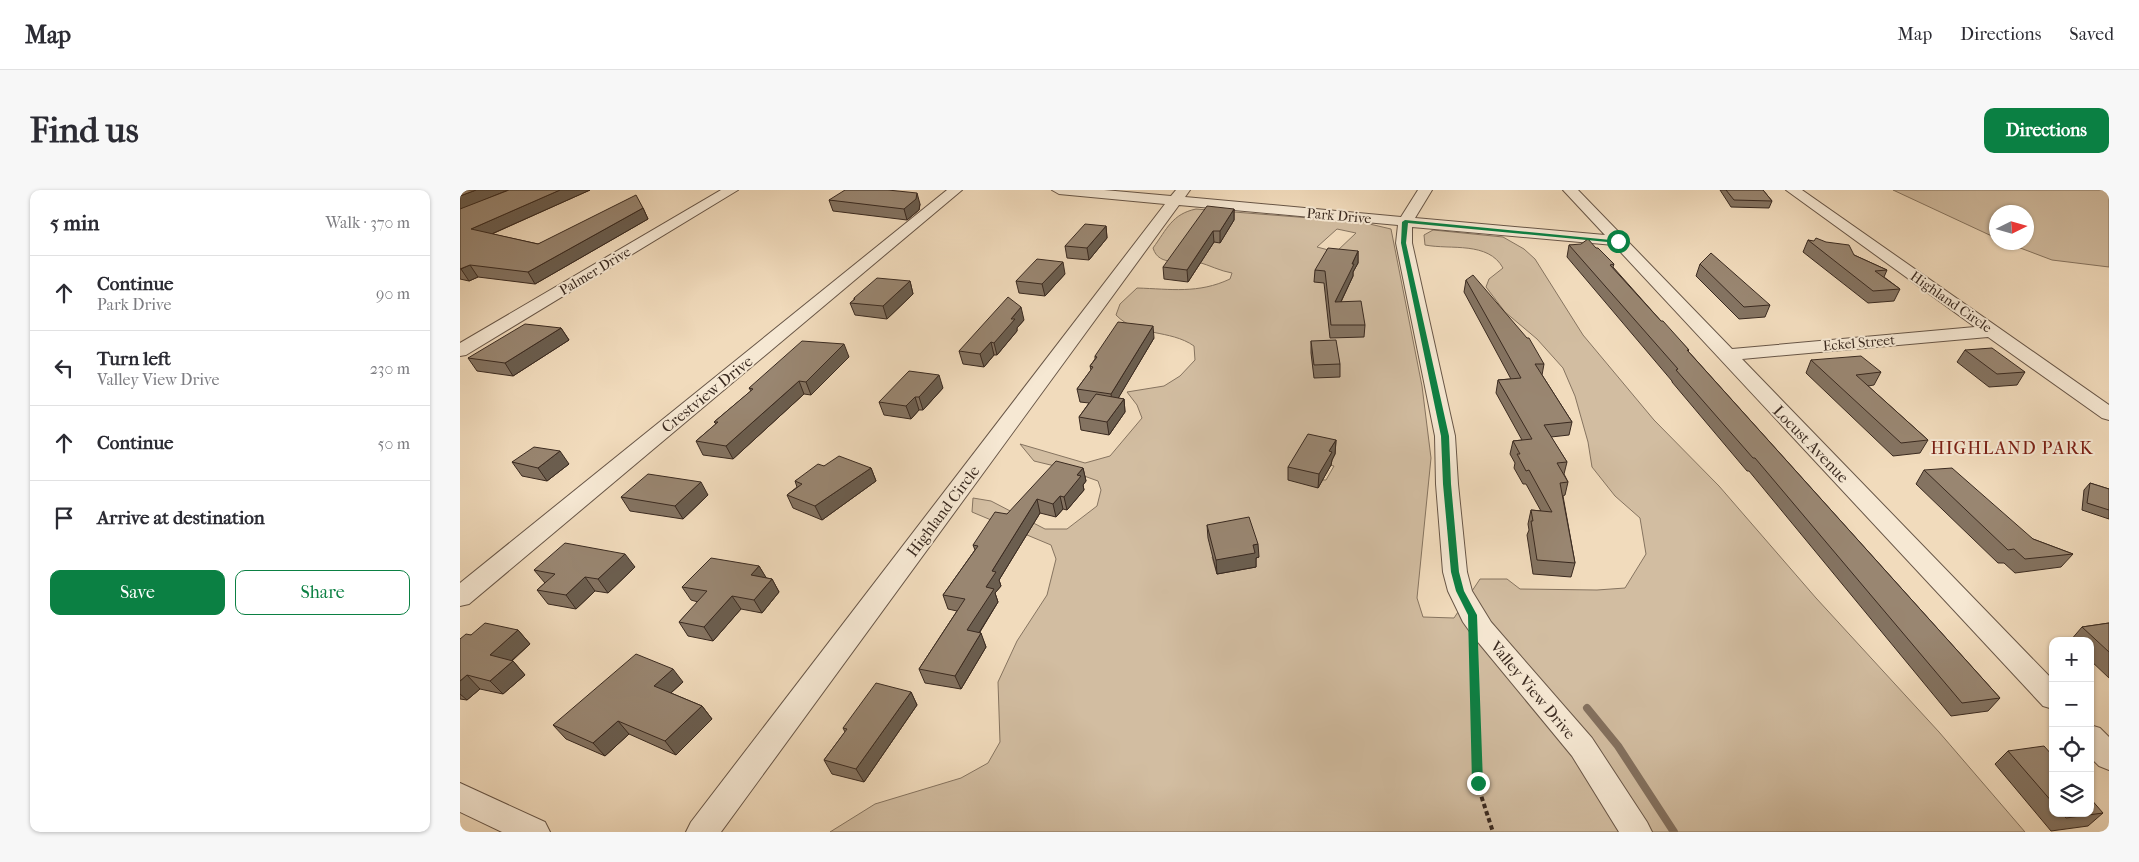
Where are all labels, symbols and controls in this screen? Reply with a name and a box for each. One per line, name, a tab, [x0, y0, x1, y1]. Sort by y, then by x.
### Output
text: Map	[25, 21, 71, 49]
text: Map	[1898, 24, 1932, 45]
text: Directions	[1960, 24, 2041, 45]
text: Saved	[2069, 24, 2114, 45]
button: Directions	[1984, 108, 2109, 153]
text: Find us	[30, 110, 139, 151]
street label: Park Drive	[1306, 205, 1372, 227]
north arrow	[1989, 205, 2034, 250]
text: 5 min	[50, 211, 99, 235]
text: Walk · 370 m	[325, 213, 410, 232]
route start	[1607, 230, 1630, 253]
street label: Palmer Drive	[556, 243, 634, 299]
street label: Highland Circle	[1907, 268, 1995, 336]
text: Continue	[97, 273, 173, 295]
icon: ahead	[50, 279, 78, 307]
text: 90 m	[376, 284, 410, 303]
text: Park Drive	[97, 295, 171, 314]
street label: Eckel Street	[1822, 331, 1896, 355]
text: Turn left	[97, 348, 171, 370]
street label: Crestview Drive	[658, 351, 756, 437]
icon: left	[50, 354, 78, 382]
text: 230 m	[370, 359, 410, 378]
text: Valley View Drive	[97, 370, 219, 389]
street label: Locust Avenue	[1769, 401, 1853, 487]
icon: ahead	[50, 429, 78, 457]
text: Continue	[97, 432, 173, 454]
text: 50 m	[378, 434, 410, 453]
district label: HIGHLAND PARK	[1930, 438, 2094, 459]
street label: Highland Circle	[902, 462, 984, 560]
icon: arrive	[50, 504, 78, 532]
text: Arrive at destination	[97, 507, 265, 529]
button: Save	[50, 570, 225, 615]
button: Share	[235, 570, 410, 615]
street label: Valley View Drive	[1486, 636, 1580, 743]
map controls	[2049, 637, 2094, 817]
button: +	[2049, 637, 2094, 682]
button: −	[2049, 682, 2094, 727]
button: locate	[2049, 727, 2094, 772]
route end	[1467, 772, 1490, 795]
button: layers	[2049, 772, 2094, 817]

